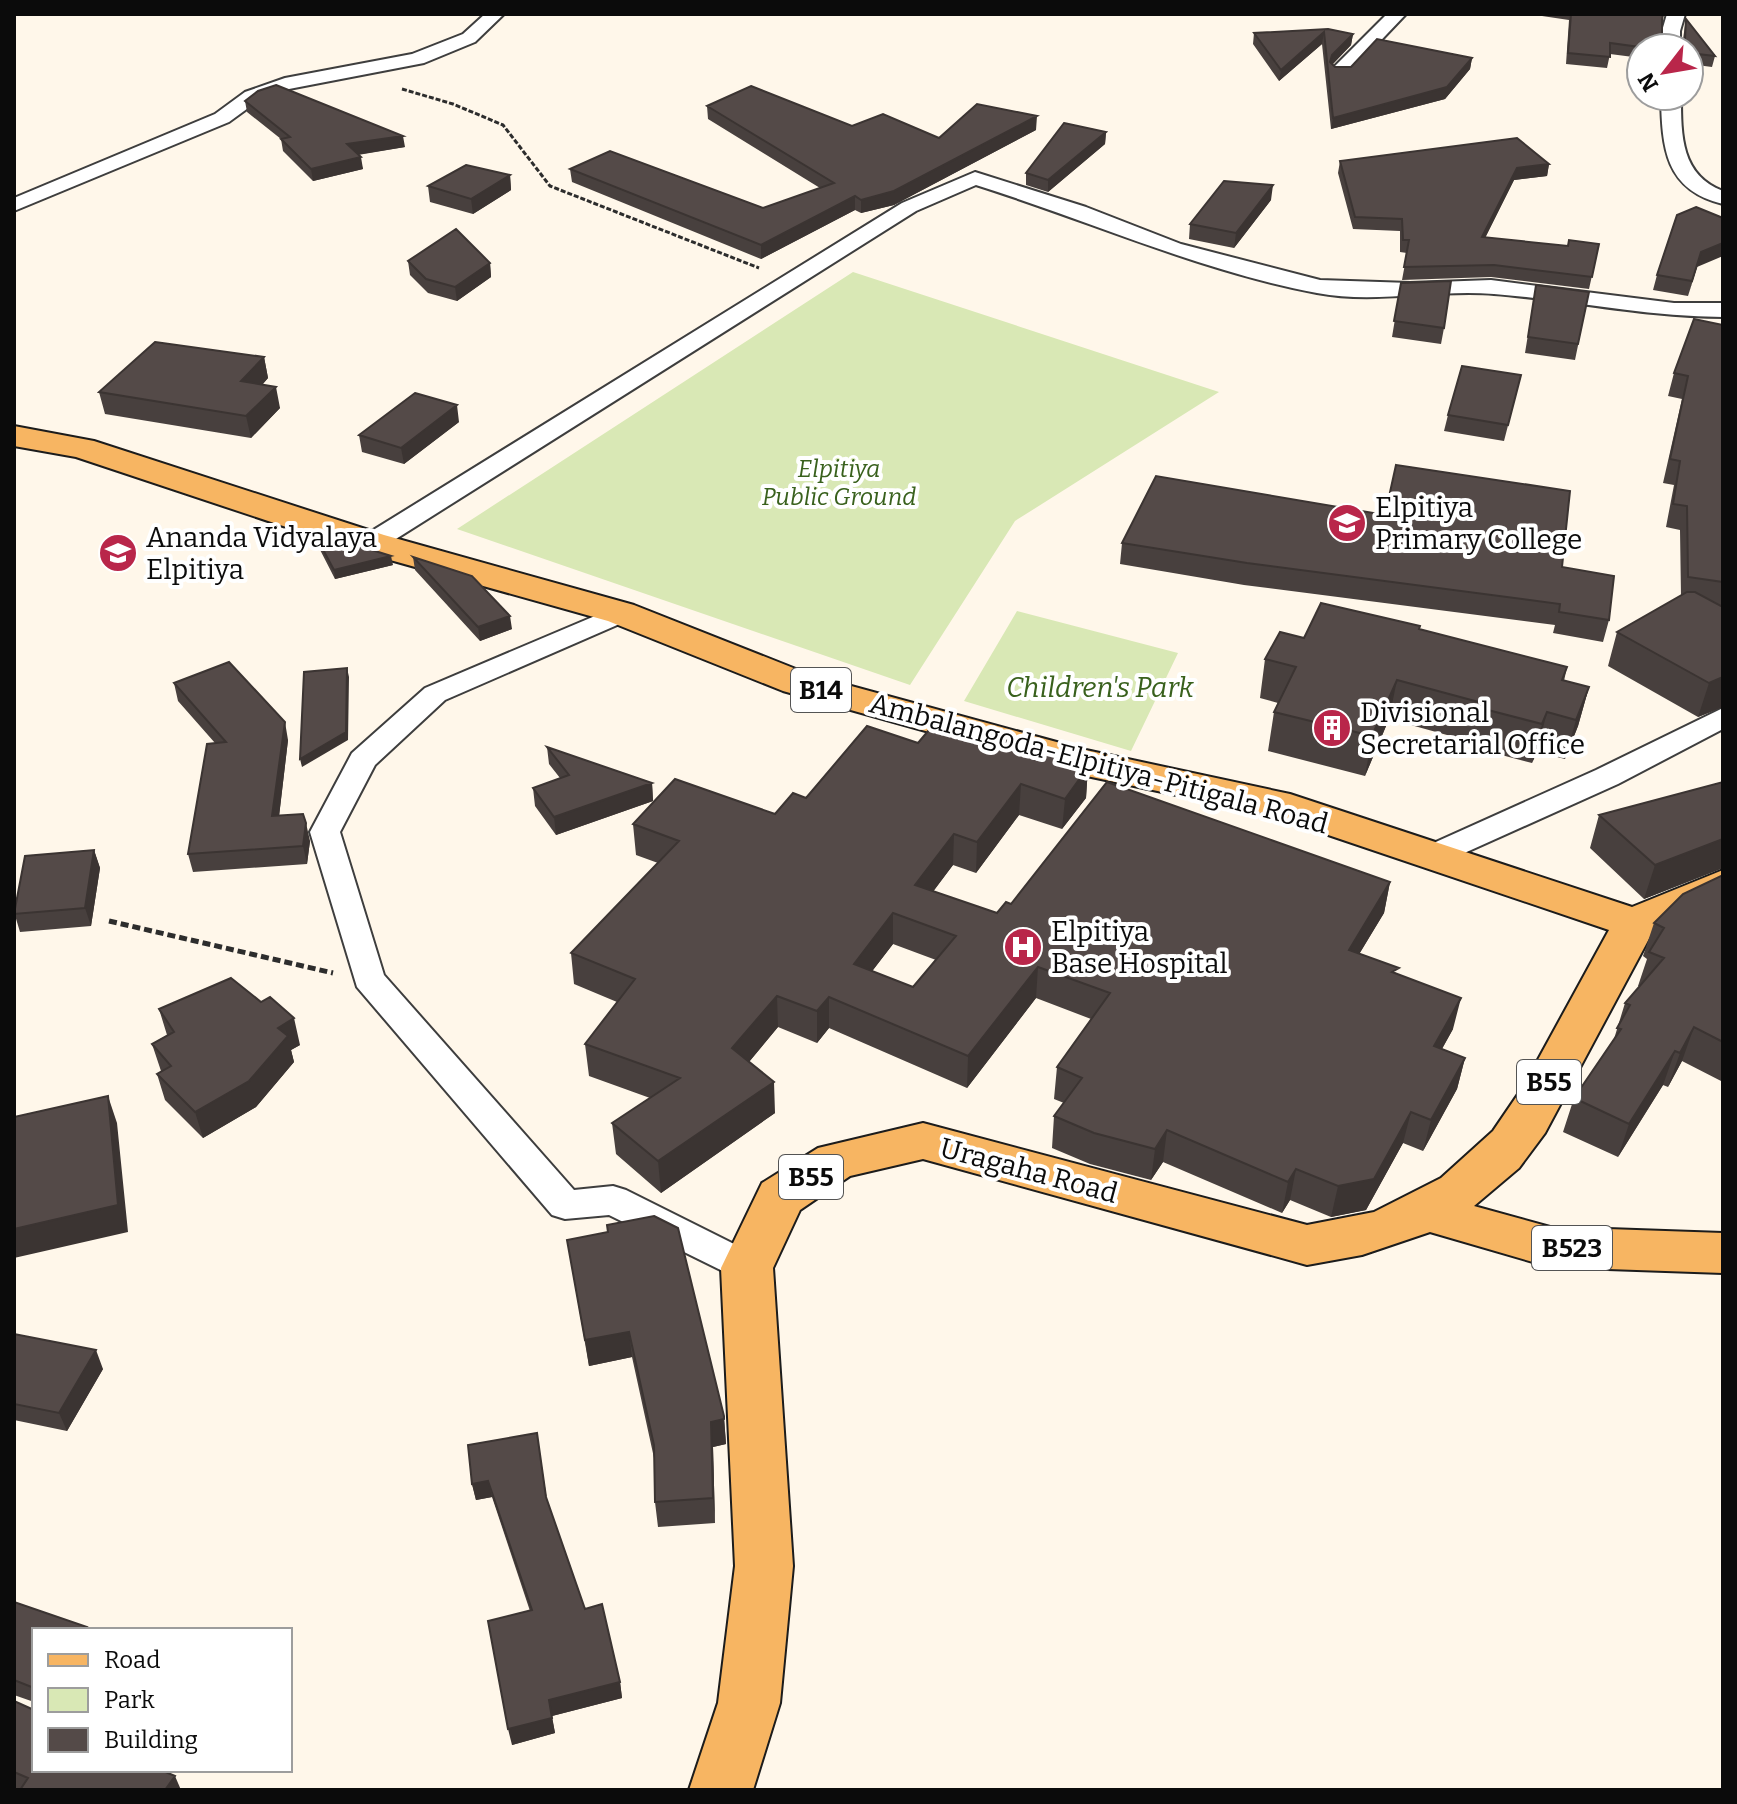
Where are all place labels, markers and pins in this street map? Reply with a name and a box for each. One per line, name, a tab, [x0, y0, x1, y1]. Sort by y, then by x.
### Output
place label: Elpitiya Primary College	[1375, 491, 1582, 556]
school or university icon: Elpitiya Primary College	[1326, 502, 1368, 544]
place label: Ananda Vidyalaya Elpitiya	[146, 521, 377, 586]
school or university icon: Ananda Vidyalaya Elpitiya	[97, 532, 139, 574]
place label: Divisional Secretarial Office	[1360, 696, 1585, 761]
building icon: Divisional Secretarial Office	[1311, 707, 1353, 749]
place label: Elpitiya Base Hospital	[1051, 915, 1228, 980]
hospital icon: Elpitiya Base Hospital	[1002, 926, 1044, 968]

